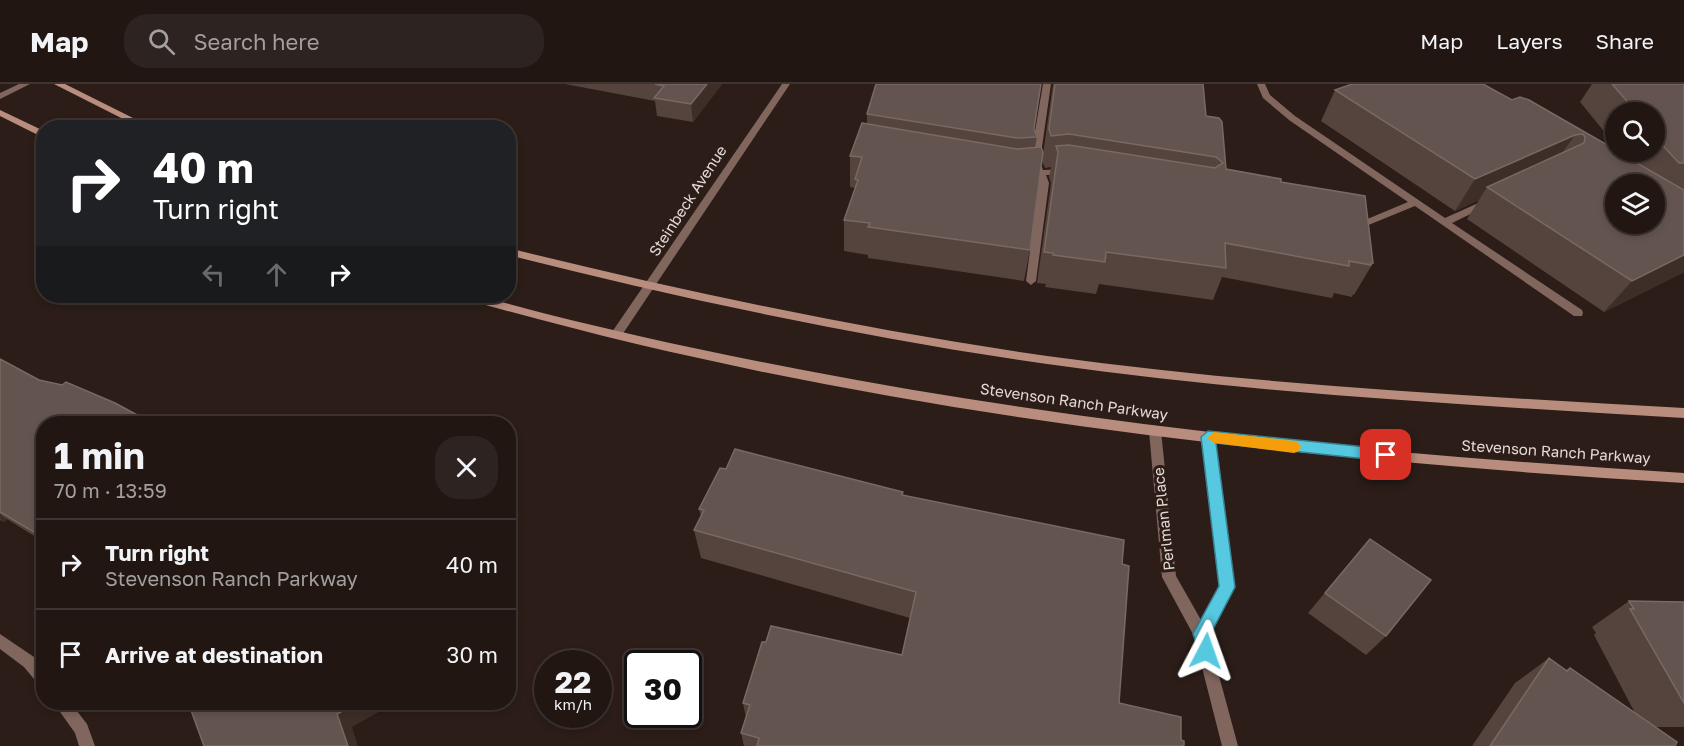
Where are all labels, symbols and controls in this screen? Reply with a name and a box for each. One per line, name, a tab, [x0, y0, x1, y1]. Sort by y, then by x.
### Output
search box	[124, 14, 544, 68]
text: Map	[30, 25, 88, 58]
icon: search	[145, 25, 178, 58]
text: Search here	[193, 28, 319, 55]
text: Map	[1420, 28, 1463, 54]
text: Layers	[1496, 28, 1563, 54]
text: Share	[1596, 28, 1654, 54]
map controls	[1605, 102, 1665, 234]
button: search	[1605, 102, 1665, 162]
street label: Steinbeck Avenue	[645, 141, 730, 259]
text: 40 m	[153, 142, 254, 192]
icon: right	[54, 144, 132, 222]
button: layers	[1605, 174, 1665, 234]
text: Turn right	[153, 193, 279, 225]
icon: left	[197, 258, 230, 291]
icon: ahead	[260, 258, 293, 291]
icon: right	[323, 258, 356, 291]
street label: Stevenson Ranch Parkway	[979, 379, 1170, 423]
pin	[1360, 429, 1411, 480]
text: 1 min	[54, 434, 145, 477]
street label: Stevenson Ranch Parkway	[1461, 435, 1652, 467]
button: close	[435, 436, 498, 499]
icon: arrive	[1369, 438, 1402, 471]
street label: Perlman Place	[1149, 466, 1177, 572]
text: 70 m · 13:59	[54, 478, 167, 502]
text: Turn right	[105, 539, 209, 566]
icon: right	[54, 548, 87, 581]
text: 40 m	[446, 551, 498, 578]
text: Stevenson Ranch Parkway	[105, 566, 358, 590]
position arrow	[1174, 619, 1238, 683]
icon: arrive	[54, 638, 87, 671]
text: Arrive at destination	[105, 641, 323, 668]
text: 30 m	[447, 641, 498, 668]
speed limit sign: 30	[624, 650, 702, 728]
text: 22	[555, 664, 591, 700]
text: km/h	[554, 695, 592, 713]

